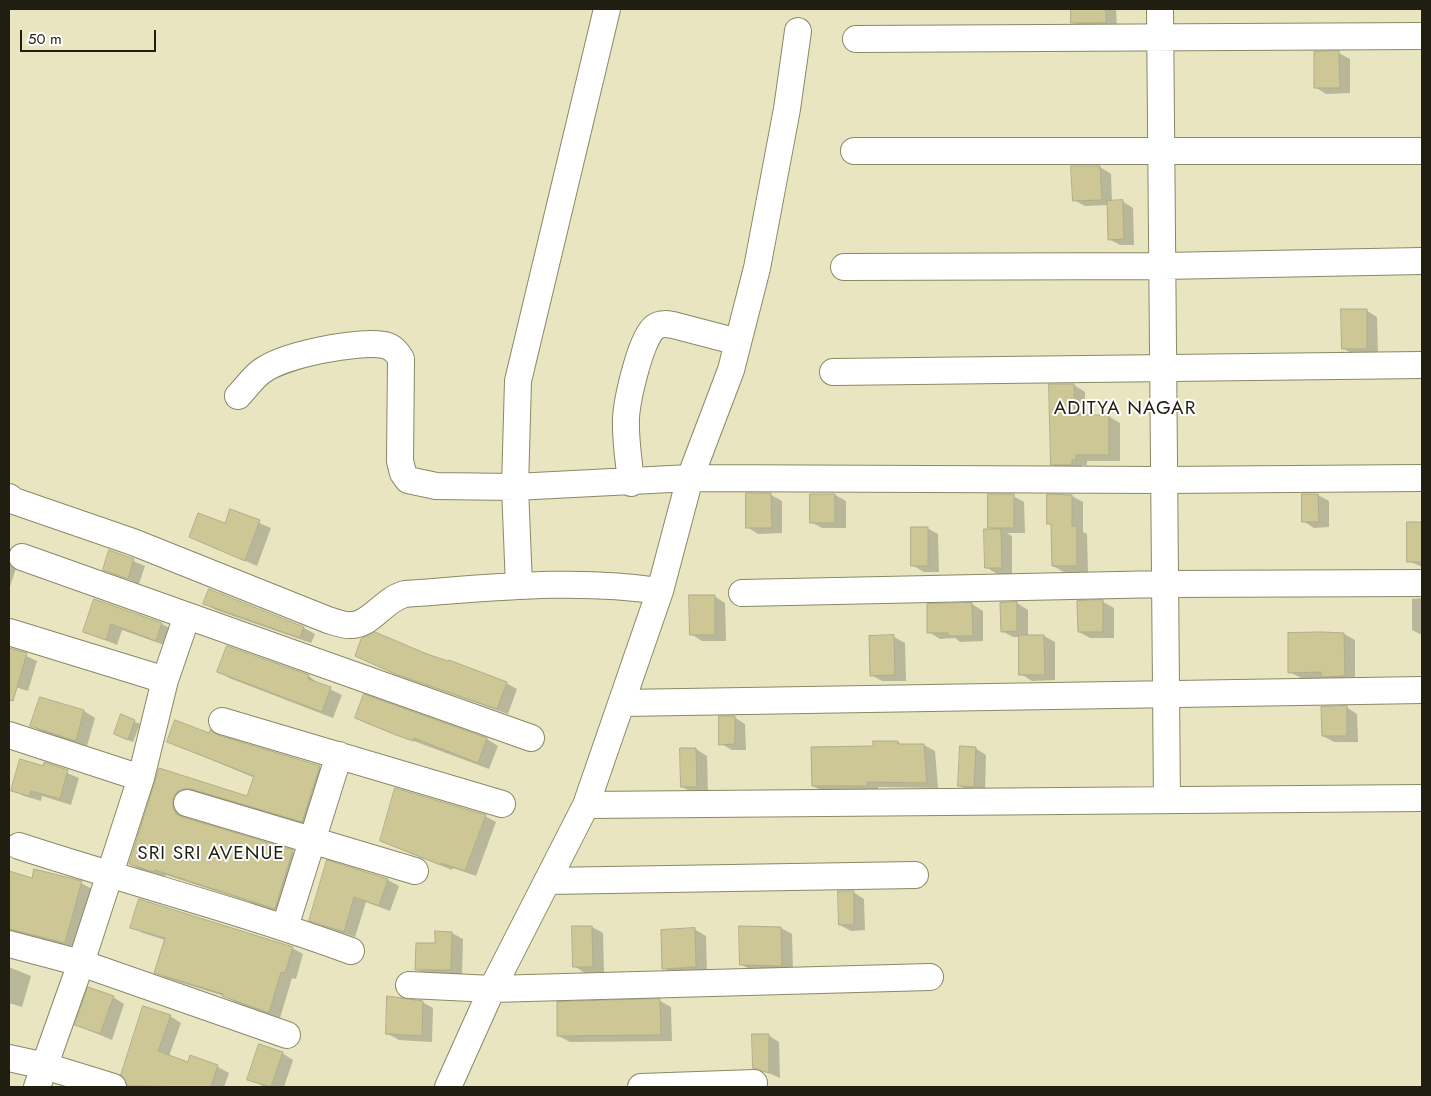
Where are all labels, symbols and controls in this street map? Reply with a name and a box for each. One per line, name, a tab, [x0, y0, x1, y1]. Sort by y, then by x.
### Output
scale bar	[22, 20, 159, 52]
text: 50 m	[28, 28, 62, 50]
district label: ADITYA NAGAR	[1052, 398, 1198, 420]
district label: SRI SRI AVENUE	[135, 843, 287, 865]

